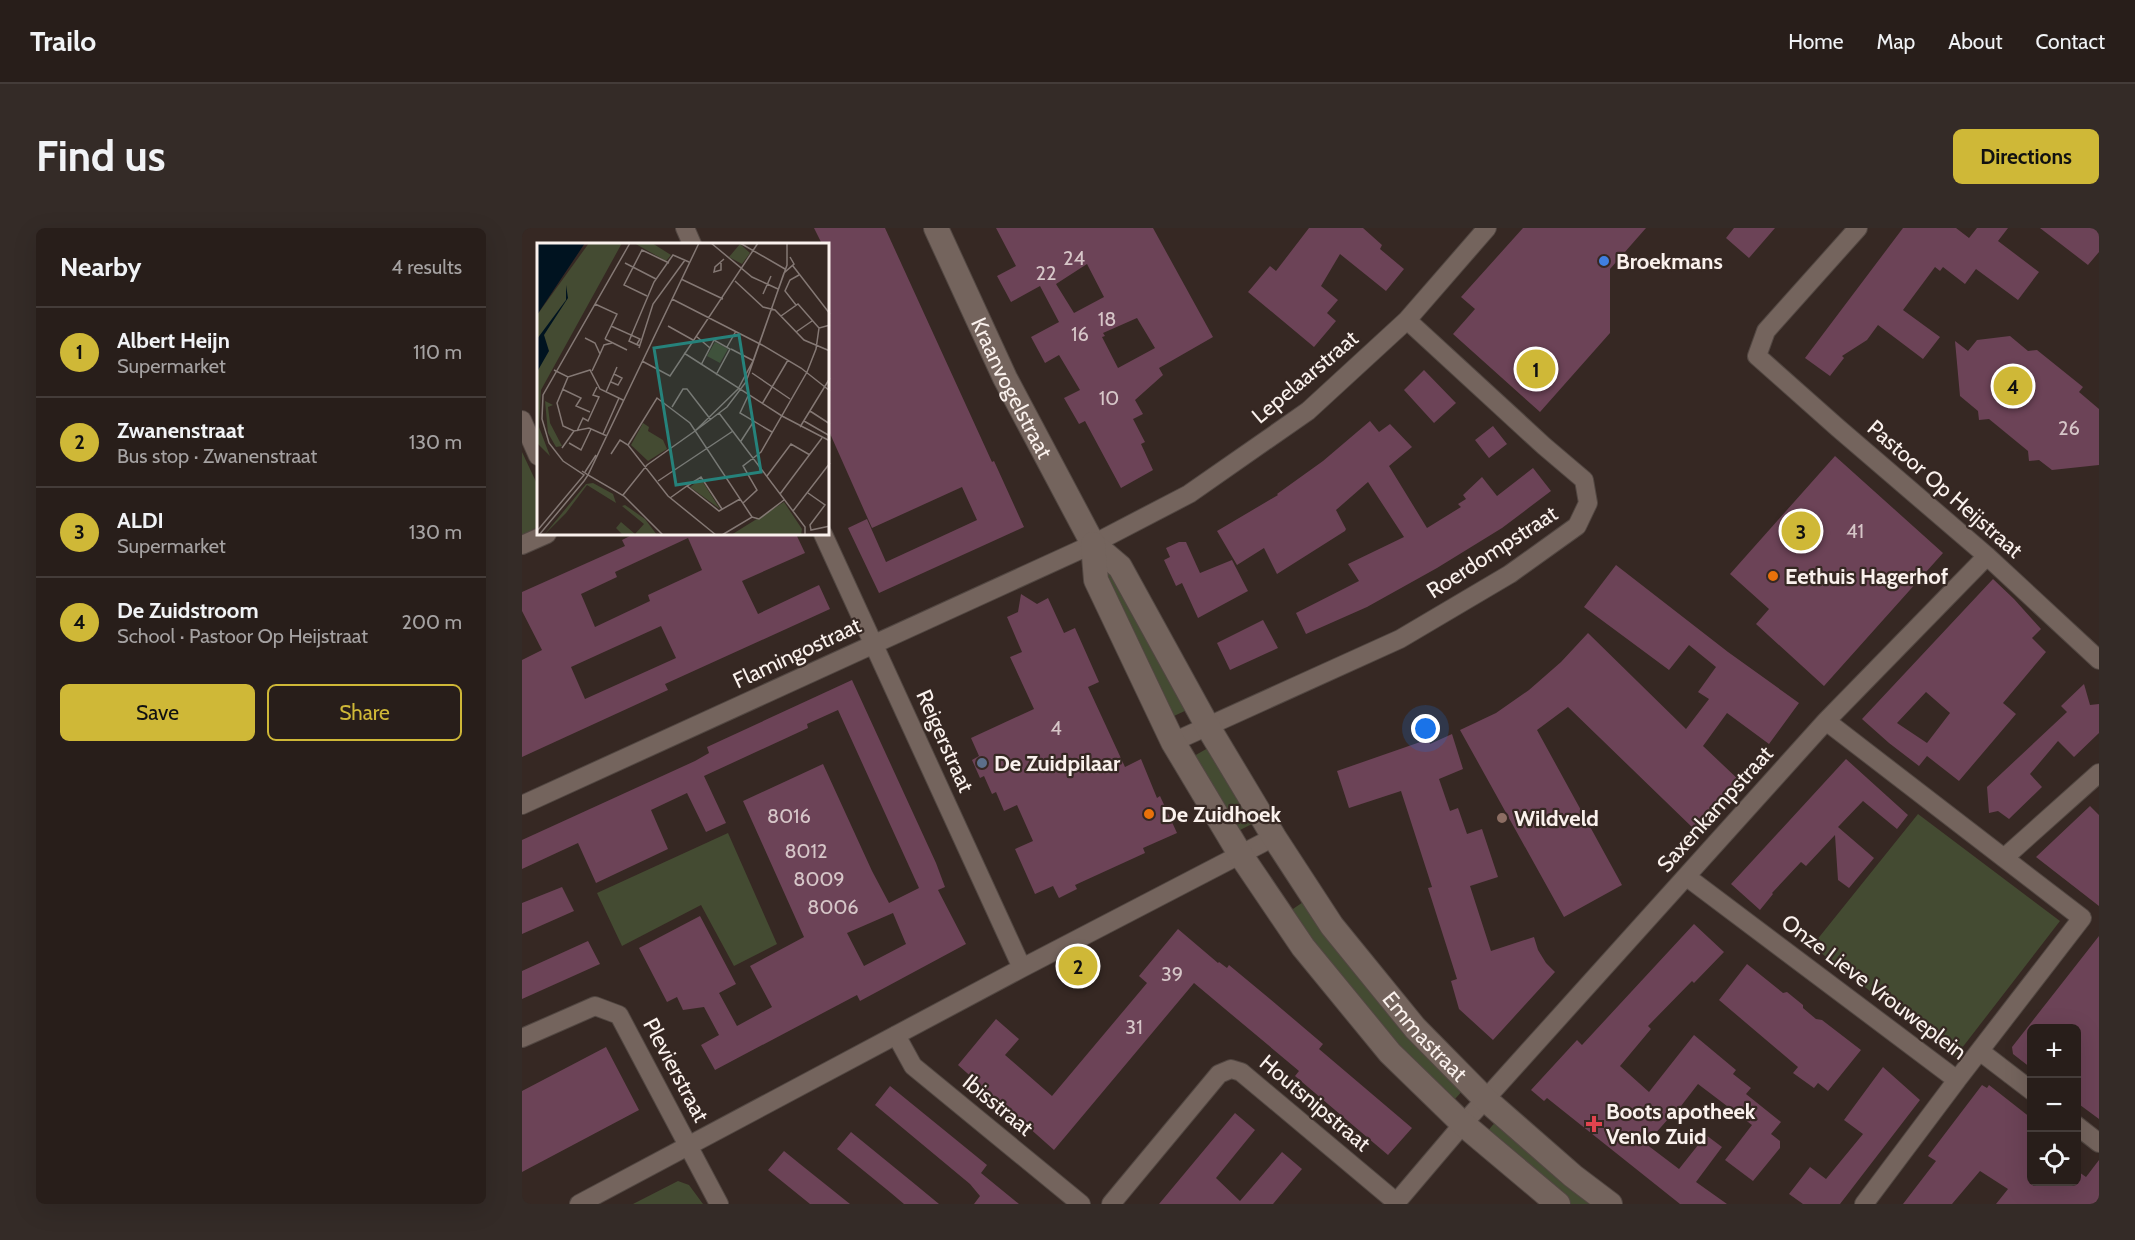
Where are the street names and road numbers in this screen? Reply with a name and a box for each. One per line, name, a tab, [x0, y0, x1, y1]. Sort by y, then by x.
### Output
street label: Kraanvogelstraat	[965, 313, 1059, 463]
street label: Lepelaarstraat	[1246, 324, 1364, 429]
street label: Pastoor Op Heijstraat	[1862, 414, 2029, 564]
street label: Roerdompstraat	[1422, 499, 1563, 604]
street label: Flamingostraat	[729, 611, 866, 694]
street label: Reigerstraat	[910, 685, 980, 797]
street label: Saxenkampstraat	[1651, 740, 1779, 878]
street label: Onze Lieve Vrouweplein	[1776, 909, 1972, 1065]
street label: Emmastraat	[1377, 986, 1474, 1087]
street label: Plevierstraat	[637, 1013, 715, 1127]
street label: Houtsnipstraat	[1254, 1049, 1376, 1157]
street label: Ibisstraat	[957, 1068, 1039, 1142]

